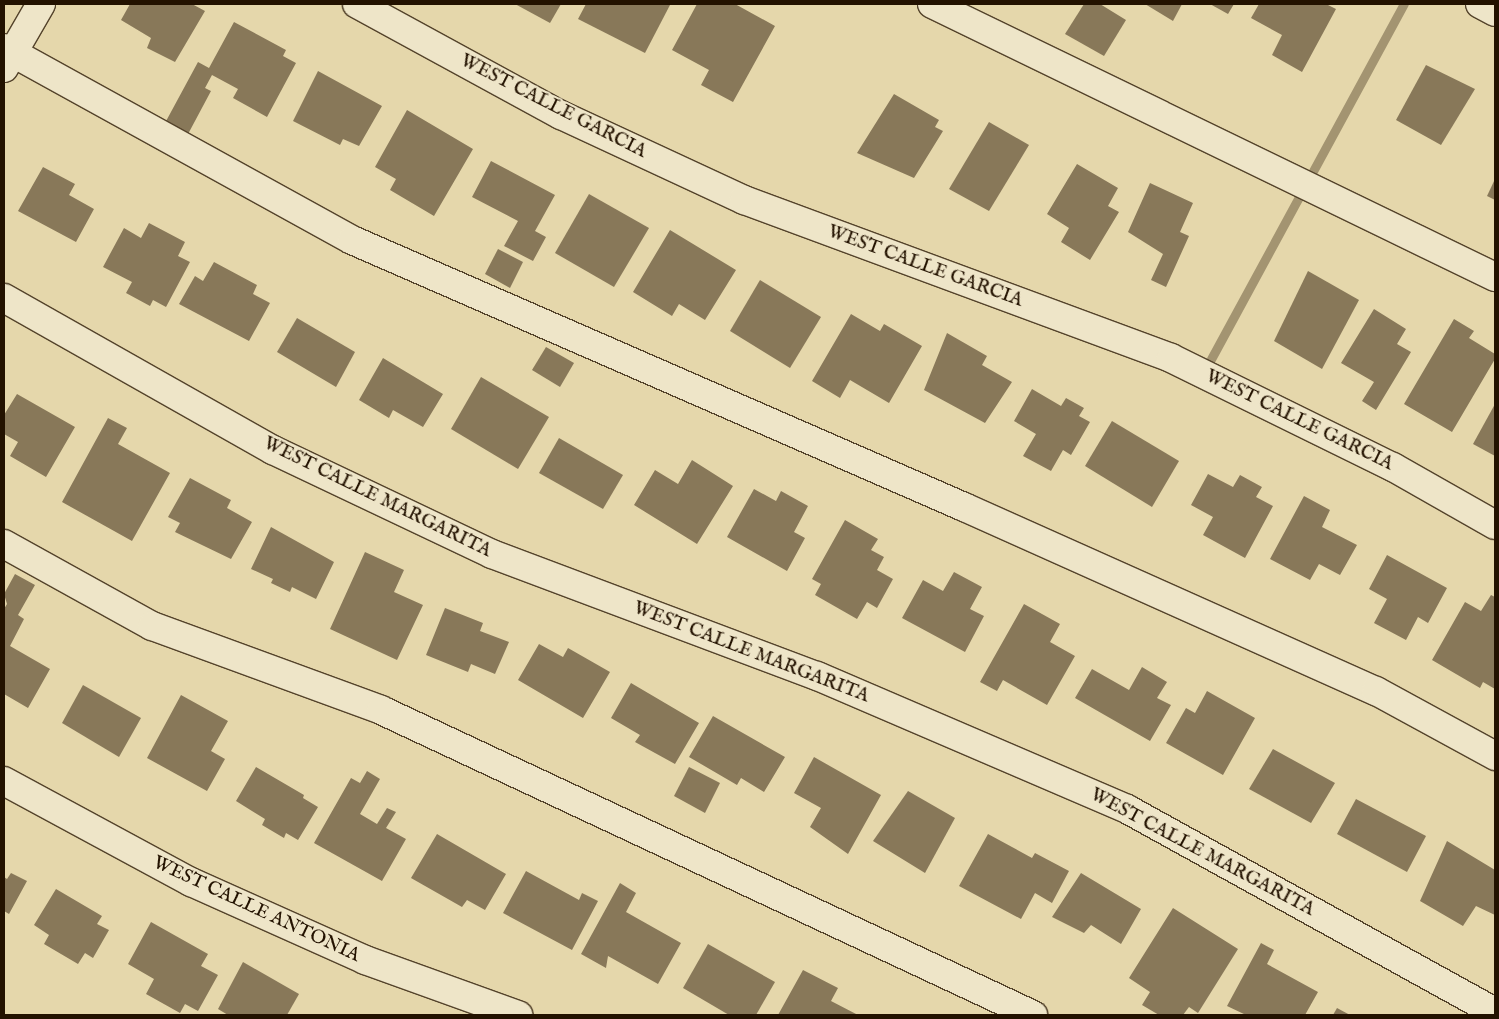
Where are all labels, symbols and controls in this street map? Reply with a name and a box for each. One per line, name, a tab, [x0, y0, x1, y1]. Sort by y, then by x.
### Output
street label: WEST CALLE GARCIA	[456, 50, 650, 164]
street label: WEST CALLE GARCIA	[824, 221, 1026, 313]
street label: WEST CALLE GARCIA	[1201, 366, 1397, 476]
street label: WEST CALLE MARGARITA	[259, 433, 495, 563]
street label: WEST CALLE MARGARITA	[630, 597, 872, 709]
street label: WEST CALLE MARGARITA	[1086, 784, 1318, 922]
street label: WEST CALLE ANTONIA	[149, 852, 363, 968]

